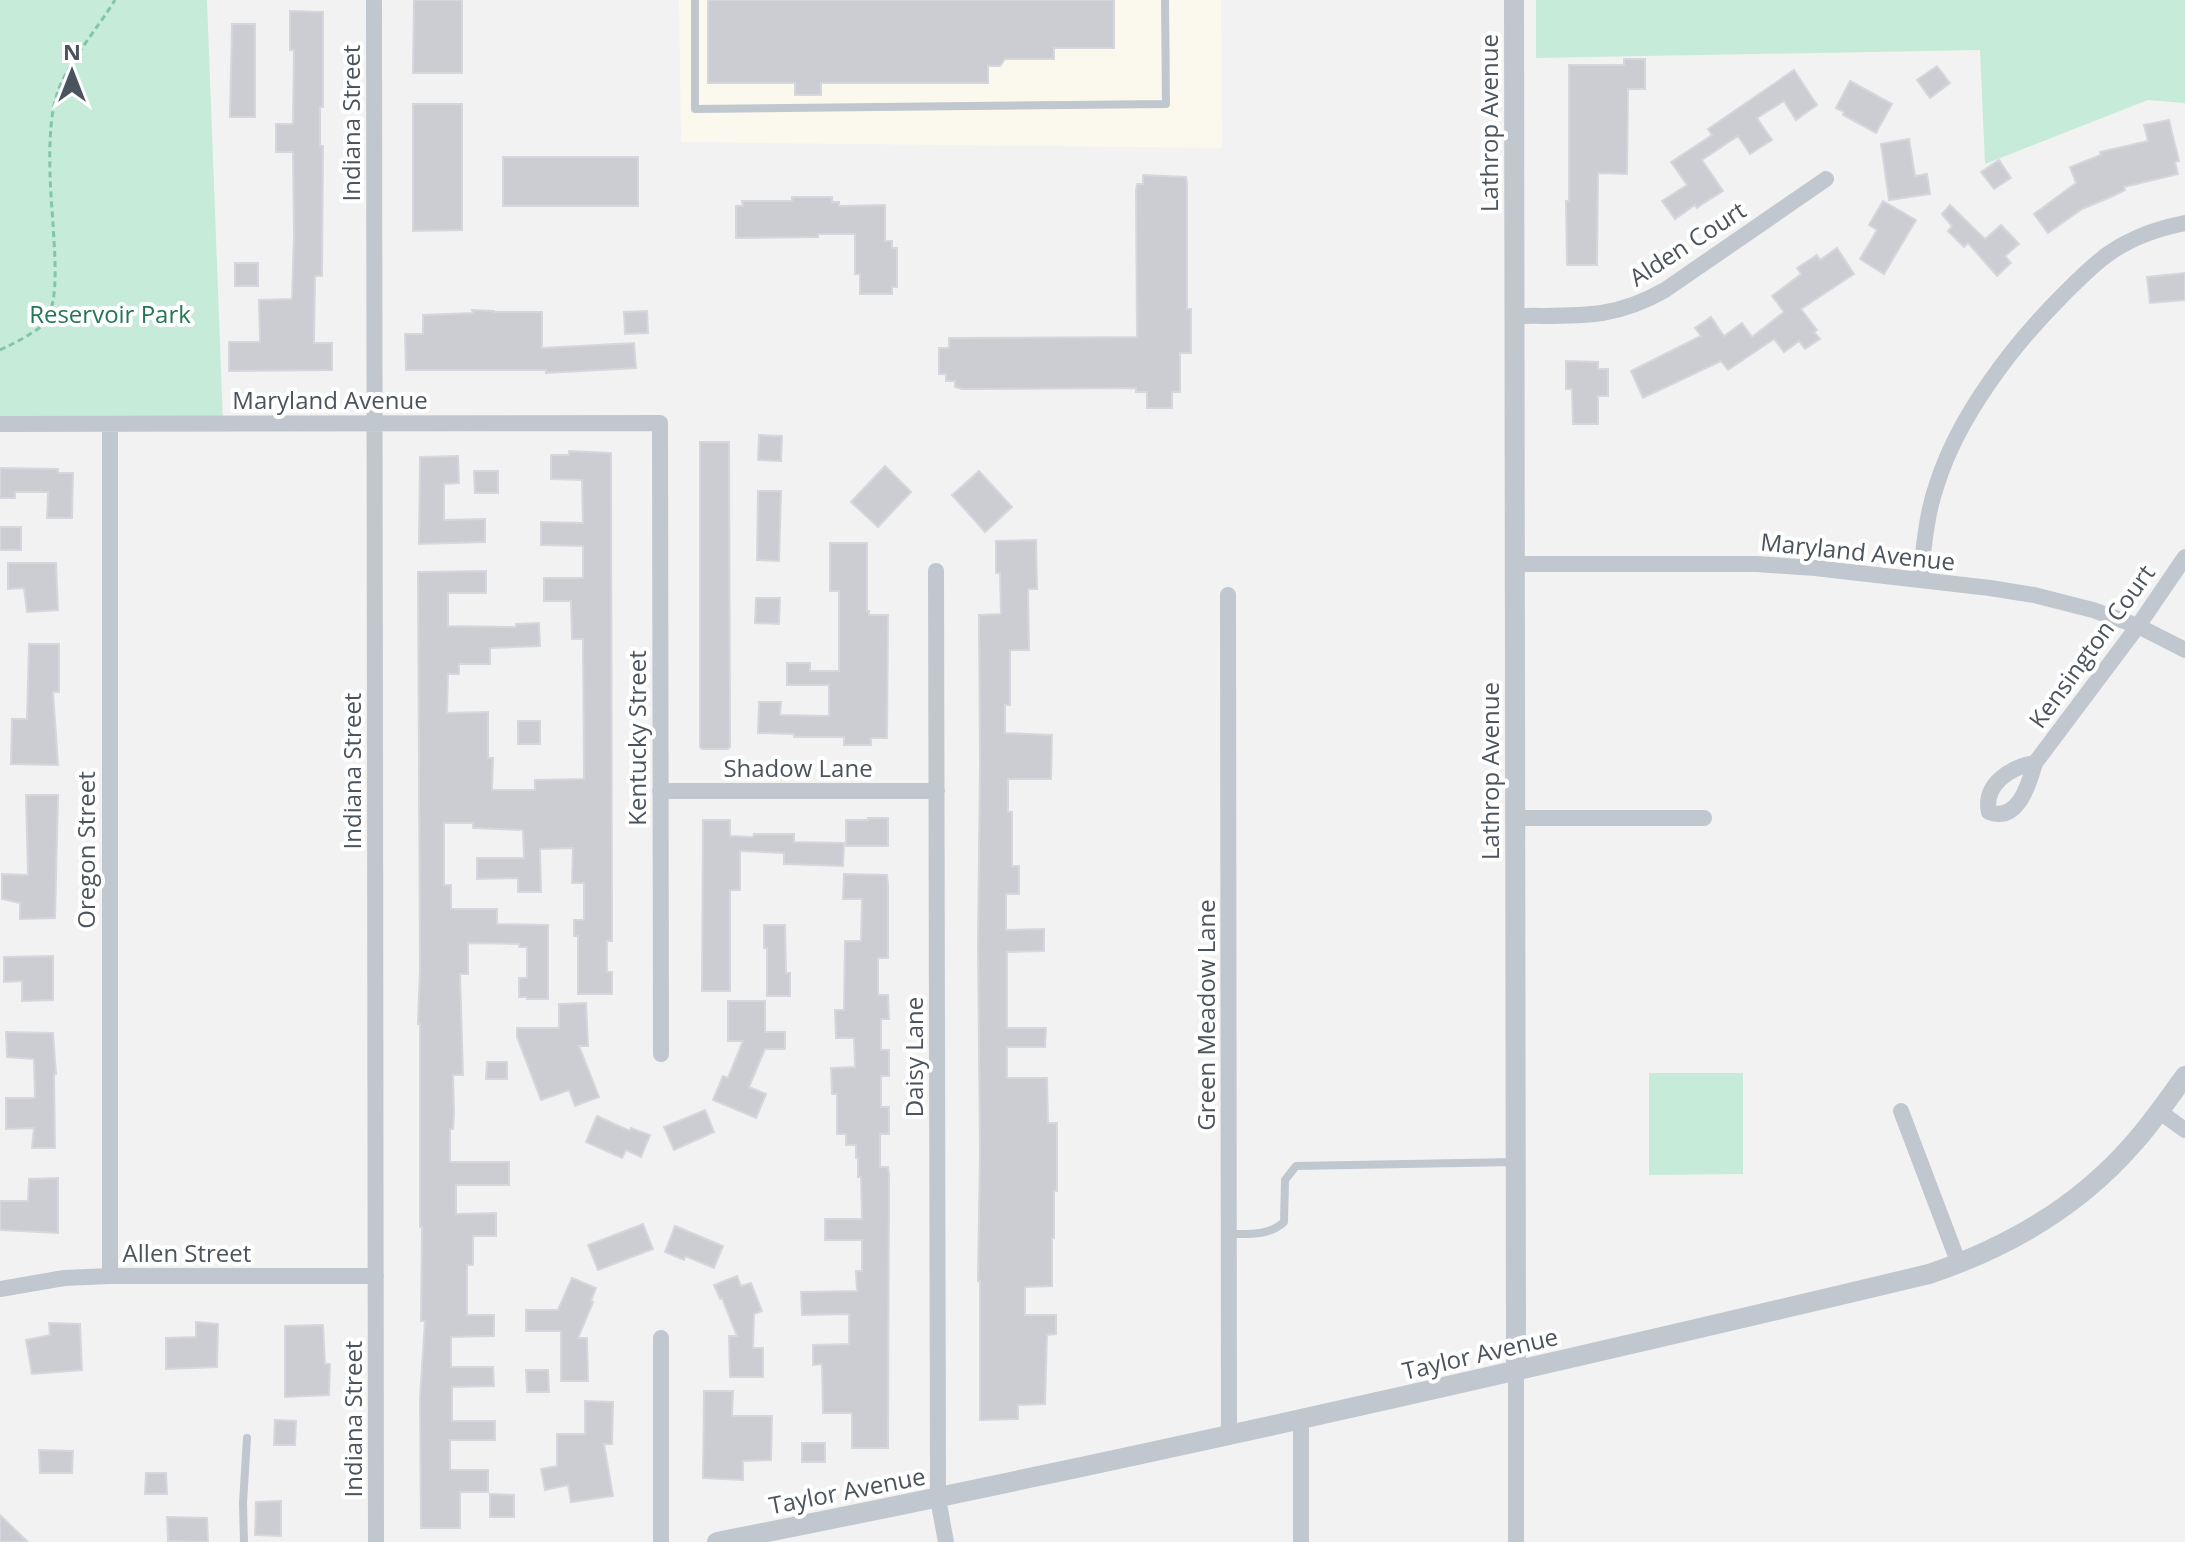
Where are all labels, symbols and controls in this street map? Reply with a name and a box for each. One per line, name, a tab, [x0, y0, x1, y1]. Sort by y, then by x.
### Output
north arrow	[32, 32, 112, 112]
street label: Lathrop Avenue	[1472, 34, 1505, 212]
text: N	[63, 36, 81, 66]
street label: Indiana Street	[334, 45, 367, 201]
street label: Alden Court	[1622, 193, 1752, 293]
park label: Reservoir Park	[29, 297, 191, 330]
street label: Maryland Avenue	[232, 383, 428, 416]
street label: Maryland Avenue	[1759, 524, 1957, 578]
street label: Kensington Court	[2020, 558, 2162, 734]
street label: Kentucky Street	[620, 650, 653, 826]
street label: Lathrop Avenue	[1473, 682, 1506, 860]
street label: Indiana Street	[335, 693, 368, 849]
street label: Shadow Lane	[723, 751, 873, 784]
street label: Oregon Street	[69, 771, 102, 929]
street label: Green Meadow Lane	[1189, 899, 1222, 1131]
street label: Daisy Lane	[897, 997, 930, 1117]
street label: Allen Street	[123, 1236, 251, 1269]
street label: Taylor Avenue	[1399, 1319, 1561, 1387]
street label: Indiana Street	[336, 1341, 369, 1497]
street label: Taylor Avenue	[766, 1459, 928, 1521]

